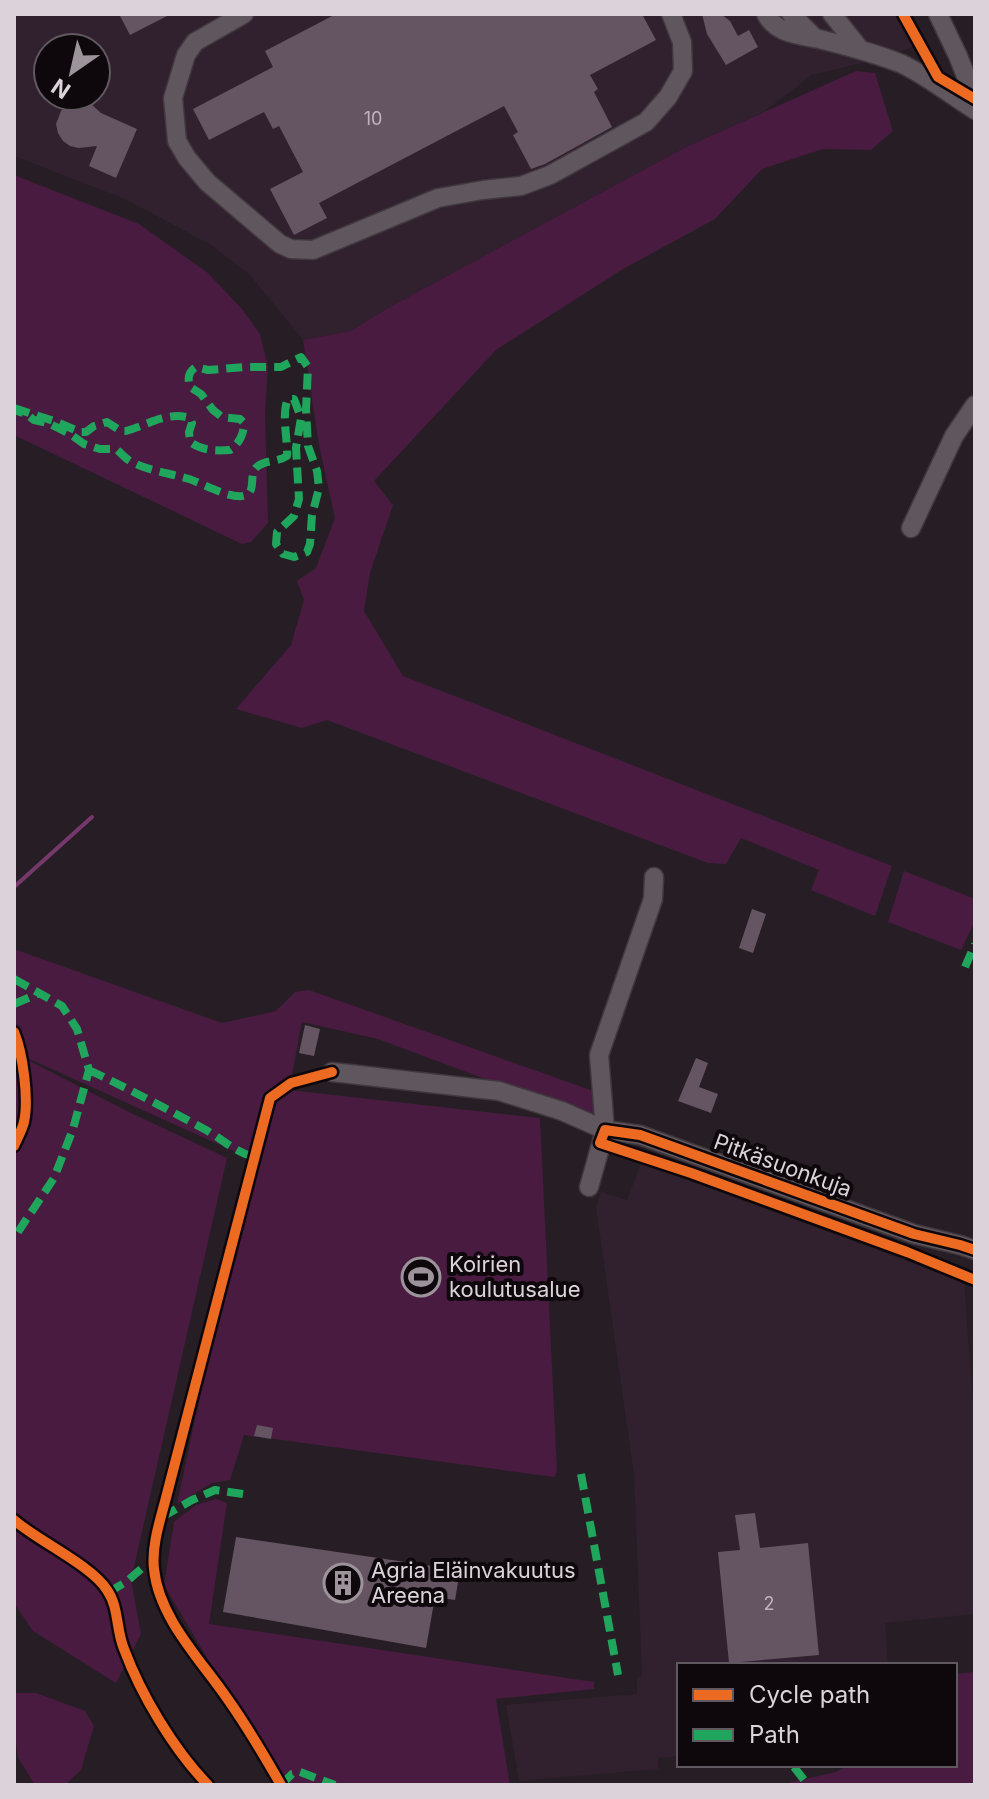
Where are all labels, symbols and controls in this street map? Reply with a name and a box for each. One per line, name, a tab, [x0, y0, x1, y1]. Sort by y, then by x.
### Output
north arrow	[32, 32, 112, 112]
text: N	[47, 73, 75, 104]
house number: 10	[364, 108, 382, 129]
street label: Pitkäsuonkuja	[711, 1128, 855, 1202]
place label: Koirien koulutusalue	[449, 1251, 580, 1302]
sports icon: Koirien koulutusalue	[400, 1256, 442, 1298]
place label: Agria Eläinvakuutus Areena	[371, 1557, 576, 1608]
building icon: Agria Eläinvakuutus Areena	[322, 1562, 364, 1604]
house number: 2	[764, 1593, 774, 1614]
legend	[677, 1663, 957, 1767]
text: Cycle path	[749, 1680, 870, 1709]
text: Path	[749, 1720, 800, 1749]

